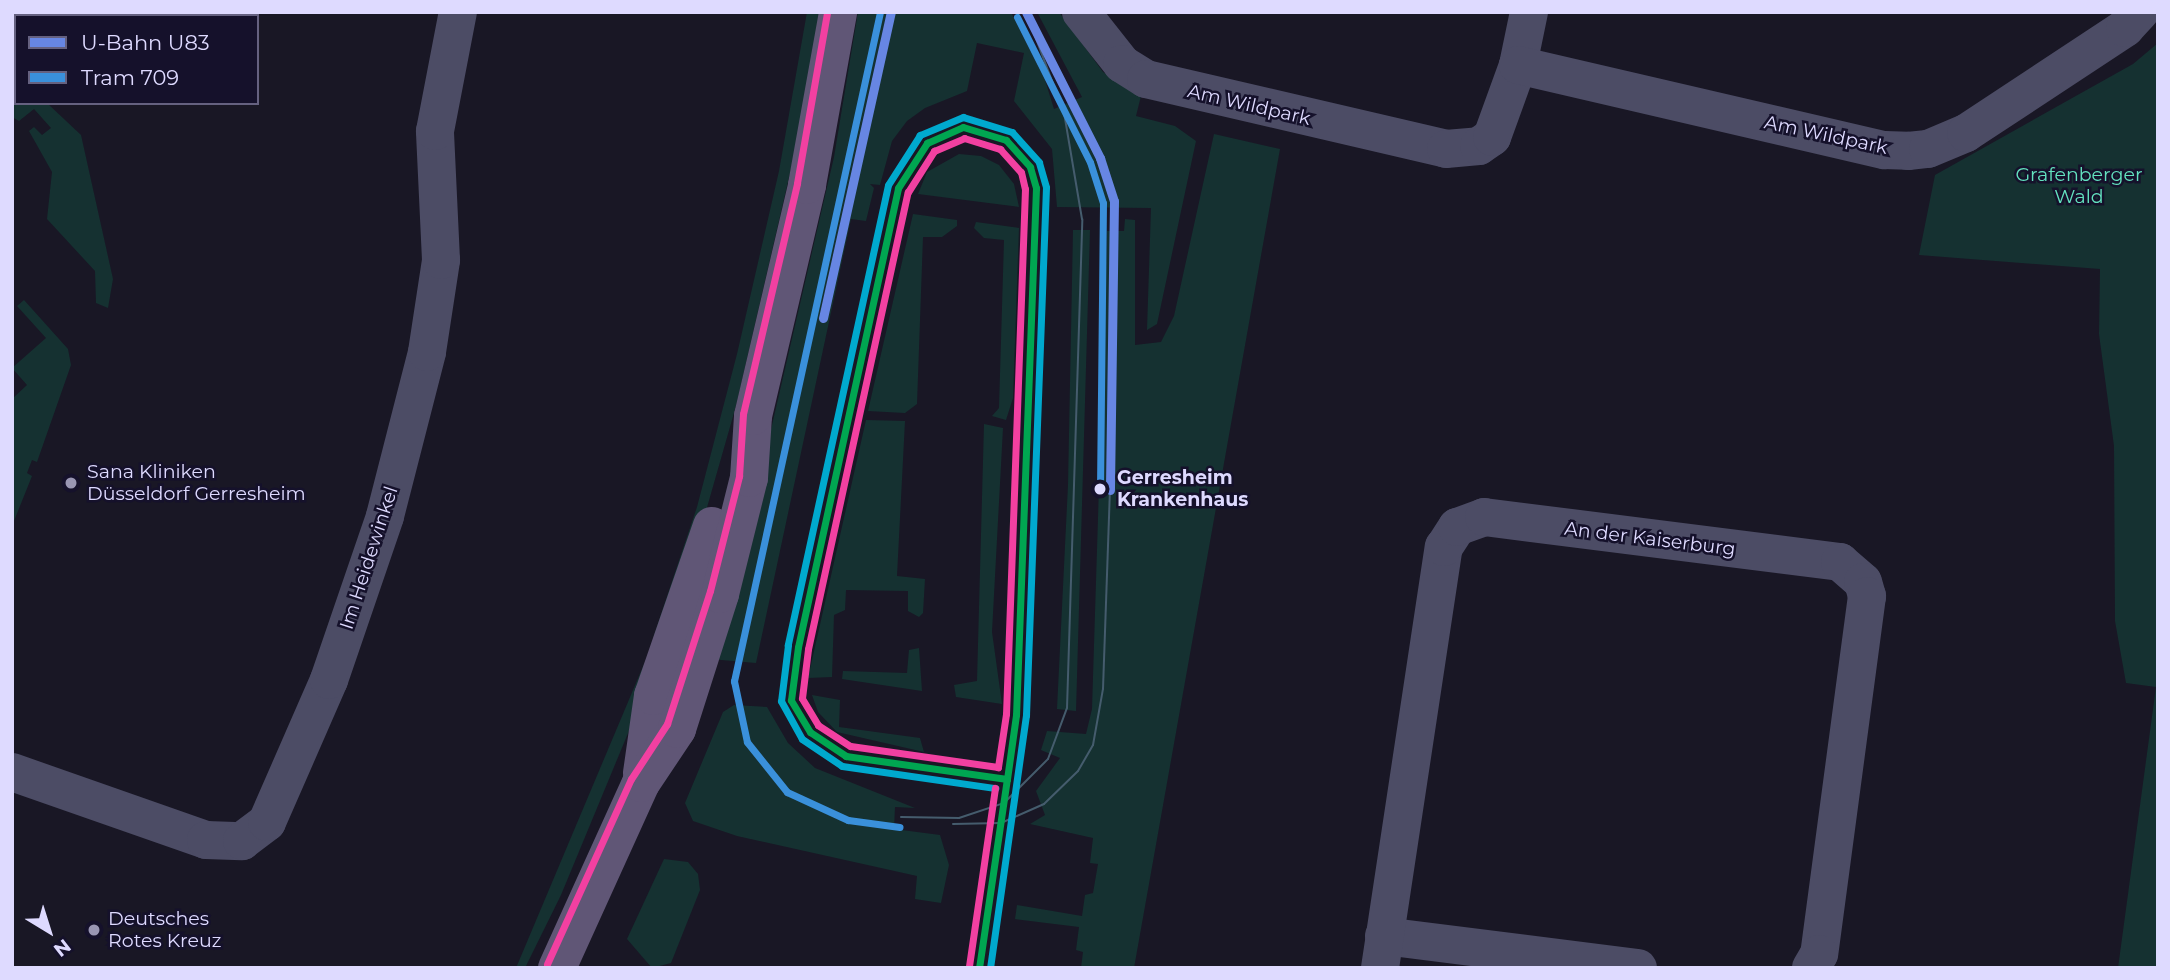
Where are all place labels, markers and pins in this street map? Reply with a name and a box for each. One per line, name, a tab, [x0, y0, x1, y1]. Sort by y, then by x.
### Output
place label: Sana Kliniken Düsseldorf Gerresheim	[87, 461, 306, 505]
place label: Gerresheim Krankenhaus	[1117, 467, 1248, 511]
marker: Sana Kliniken Düsseldorf Gerresheim	[61, 473, 81, 493]
marker: Gerresheim Krankenhaus	[1089, 478, 1111, 500]
place label: Deutsches Rotes Kreuz	[108, 908, 221, 952]
marker: Deutsches Rotes Kreuz	[86, 922, 102, 938]

